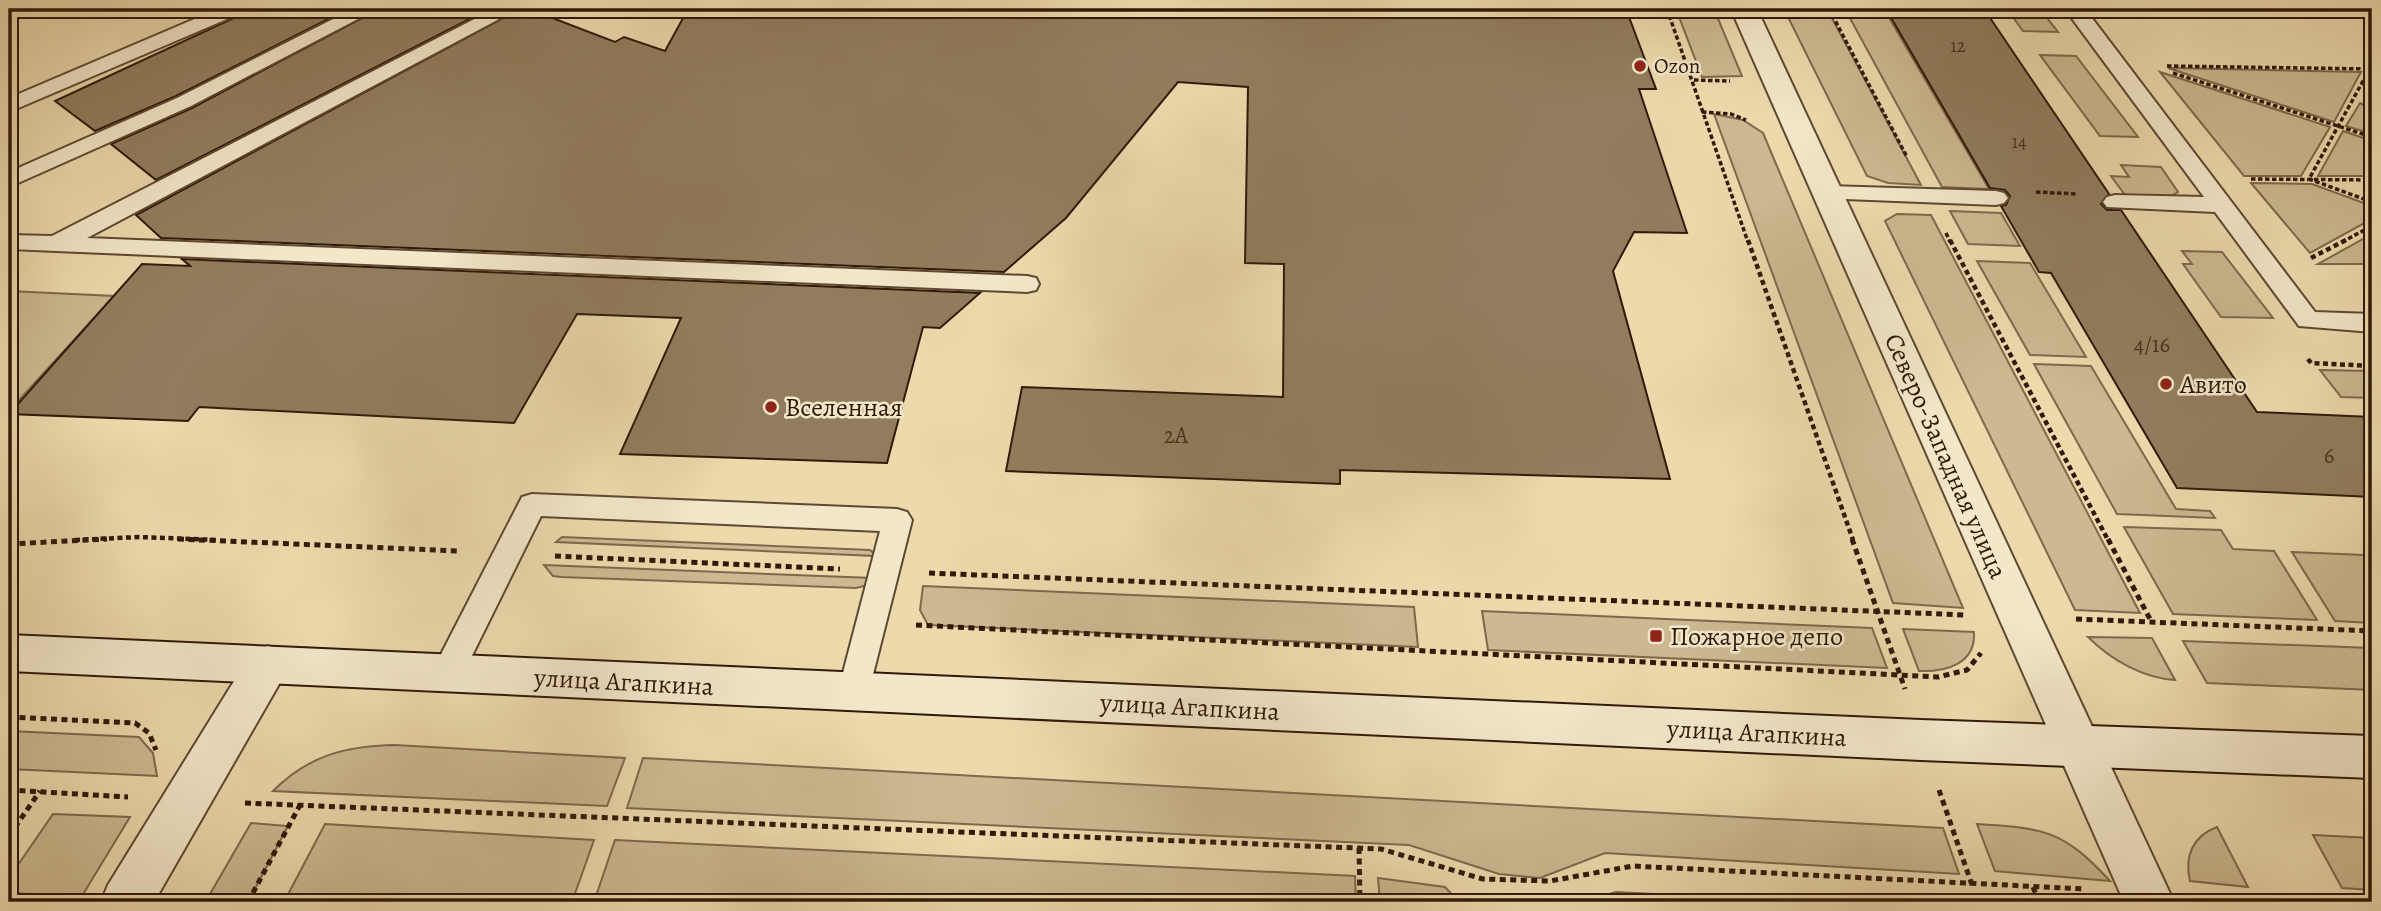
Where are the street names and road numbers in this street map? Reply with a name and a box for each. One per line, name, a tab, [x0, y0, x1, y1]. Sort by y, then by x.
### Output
street label: Северо-Западная улица	[1876, 328, 2016, 584]
street label: улица Агапкина	[532, 660, 715, 704]
street label: улица Агапкина	[1098, 685, 1281, 729]
street label: улица Агапкина	[1665, 711, 1848, 755]

